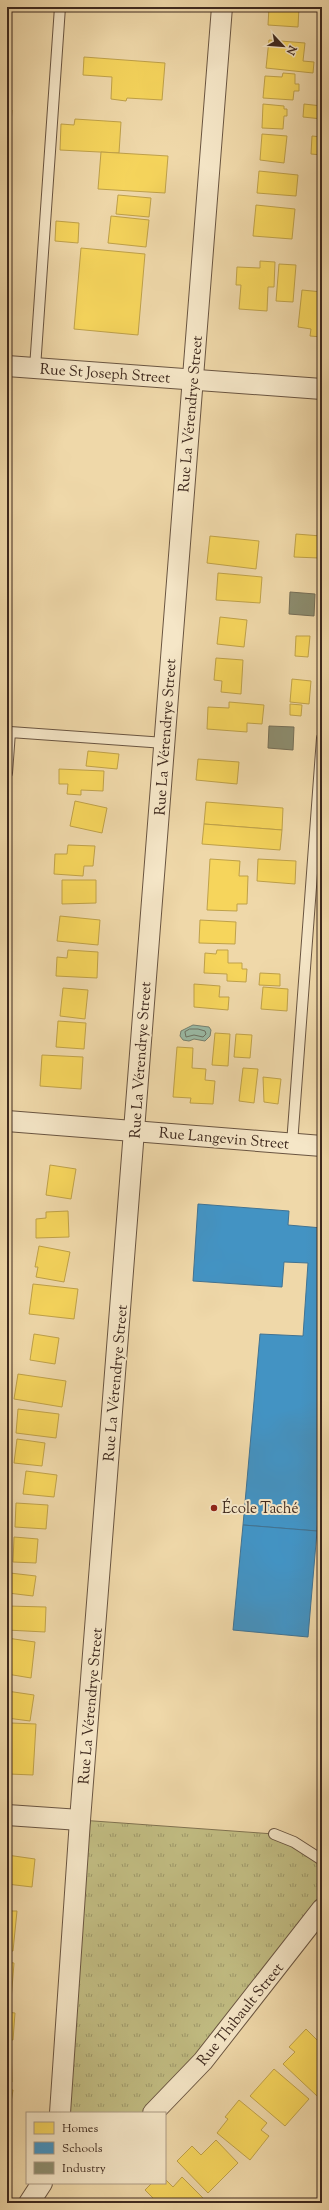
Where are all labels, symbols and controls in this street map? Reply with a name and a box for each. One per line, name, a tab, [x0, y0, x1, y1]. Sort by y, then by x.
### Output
north arrow	[263, 26, 303, 66]
text: N	[282, 42, 301, 58]
street label: Rue La Vérendrye Street	[174, 335, 209, 493]
street label: Rue St Joseph Street	[39, 359, 171, 390]
street label: Rue La Vérendrye Street	[151, 658, 182, 816]
street label: Rue La Vérendrye Street	[126, 981, 157, 1139]
street label: Rue Langevin Street	[158, 1123, 290, 1156]
street label: Rue La Vérendrye Street	[99, 1304, 134, 1462]
place label: École Taché	[222, 1498, 298, 1520]
marker: École Taché	[209, 1503, 219, 1513]
street label: Rue La Vérendrye Street	[74, 1627, 109, 1785]
street label: Rue Thibault Street	[193, 1959, 289, 2071]
legend	[26, 2112, 166, 2184]
text: Homes	[62, 2120, 98, 2138]
text: Schools	[62, 2140, 103, 2158]
text: Industry	[62, 2160, 106, 2178]

